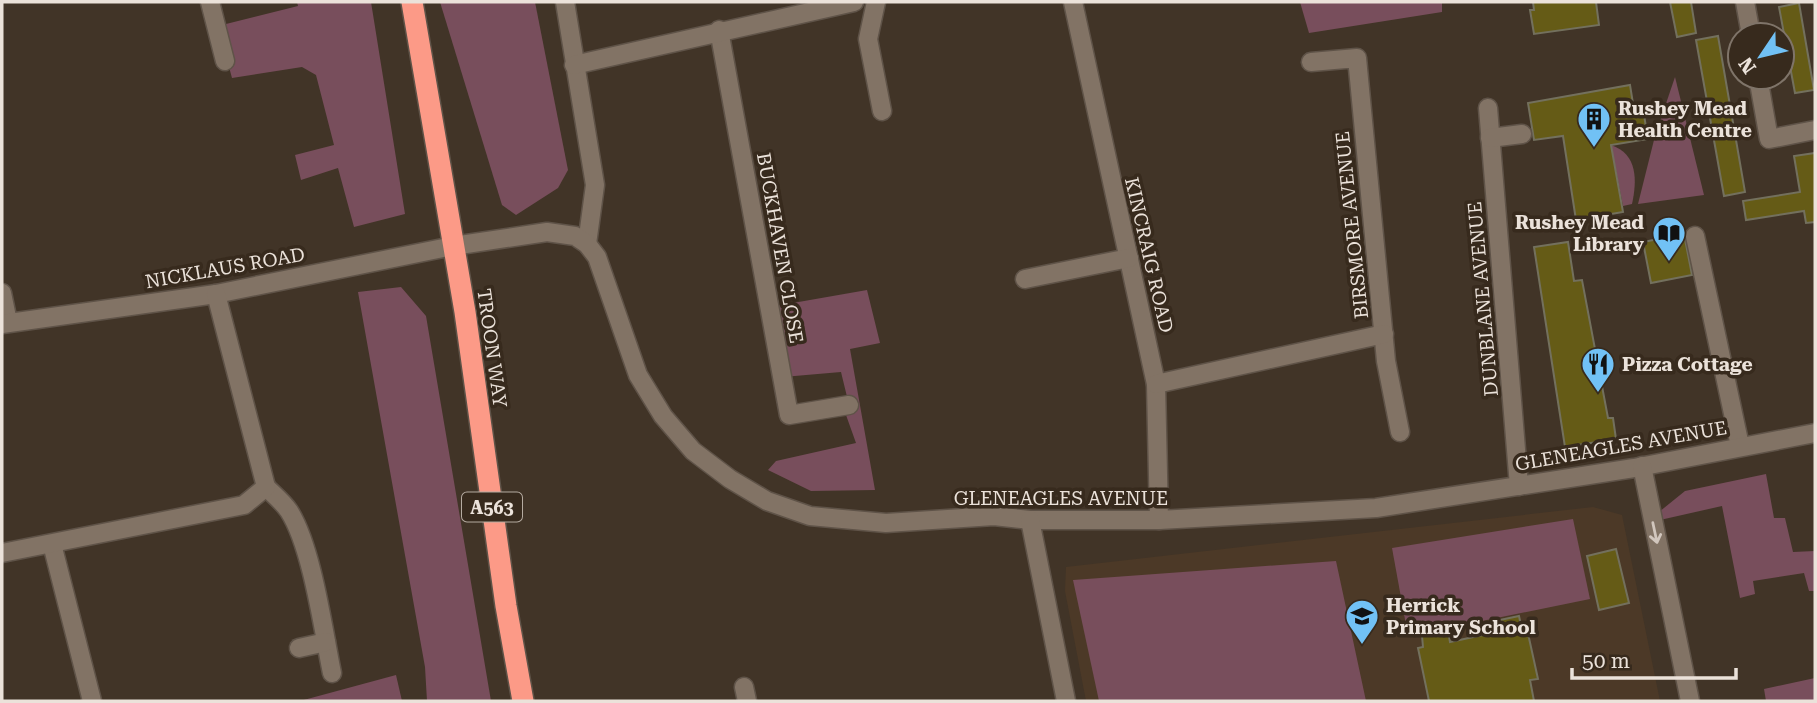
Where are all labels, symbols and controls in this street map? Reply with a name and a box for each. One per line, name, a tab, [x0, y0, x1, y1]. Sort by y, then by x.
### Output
north arrow	[1726, 21, 1796, 91]
text: N	[1734, 53, 1761, 78]
place label: Rushey Mead Health Centre	[1618, 97, 1752, 142]
building icon: Rushey Mead Health Centre	[1575, 100, 1613, 149]
street label: BIRSMORE AVENUE	[1331, 130, 1373, 320]
street label: BUCKHAVEN CLOSE	[752, 151, 808, 345]
street label: KINCRAIG ROAD	[1120, 175, 1178, 335]
street label: DUNBLANE AVENUE	[1463, 201, 1503, 397]
place label: Rushey Mead Library	[1515, 211, 1645, 256]
library icon: Rushey Mead Library	[1650, 214, 1688, 263]
street label: NICKLAUS ROAD	[143, 243, 307, 293]
street label: TROON WAY	[472, 287, 512, 409]
restaurant icon: Pizza Cottage	[1579, 345, 1617, 394]
place label: Pizza Cottage	[1622, 353, 1753, 376]
street label: GLENEAGLES AVENUE	[1513, 416, 1729, 476]
street label: GLENEAGLES AVENUE	[954, 487, 1168, 510]
road number: A563	[462, 492, 522, 522]
one-way arrow	[1649, 521, 1663, 544]
place label: Herrick Primary School	[1386, 594, 1536, 639]
school or university icon: Herrick Primary School	[1343, 597, 1381, 646]
scale bar	[1572, 636, 1736, 680]
text: 50 m	[1582, 649, 1630, 673]

